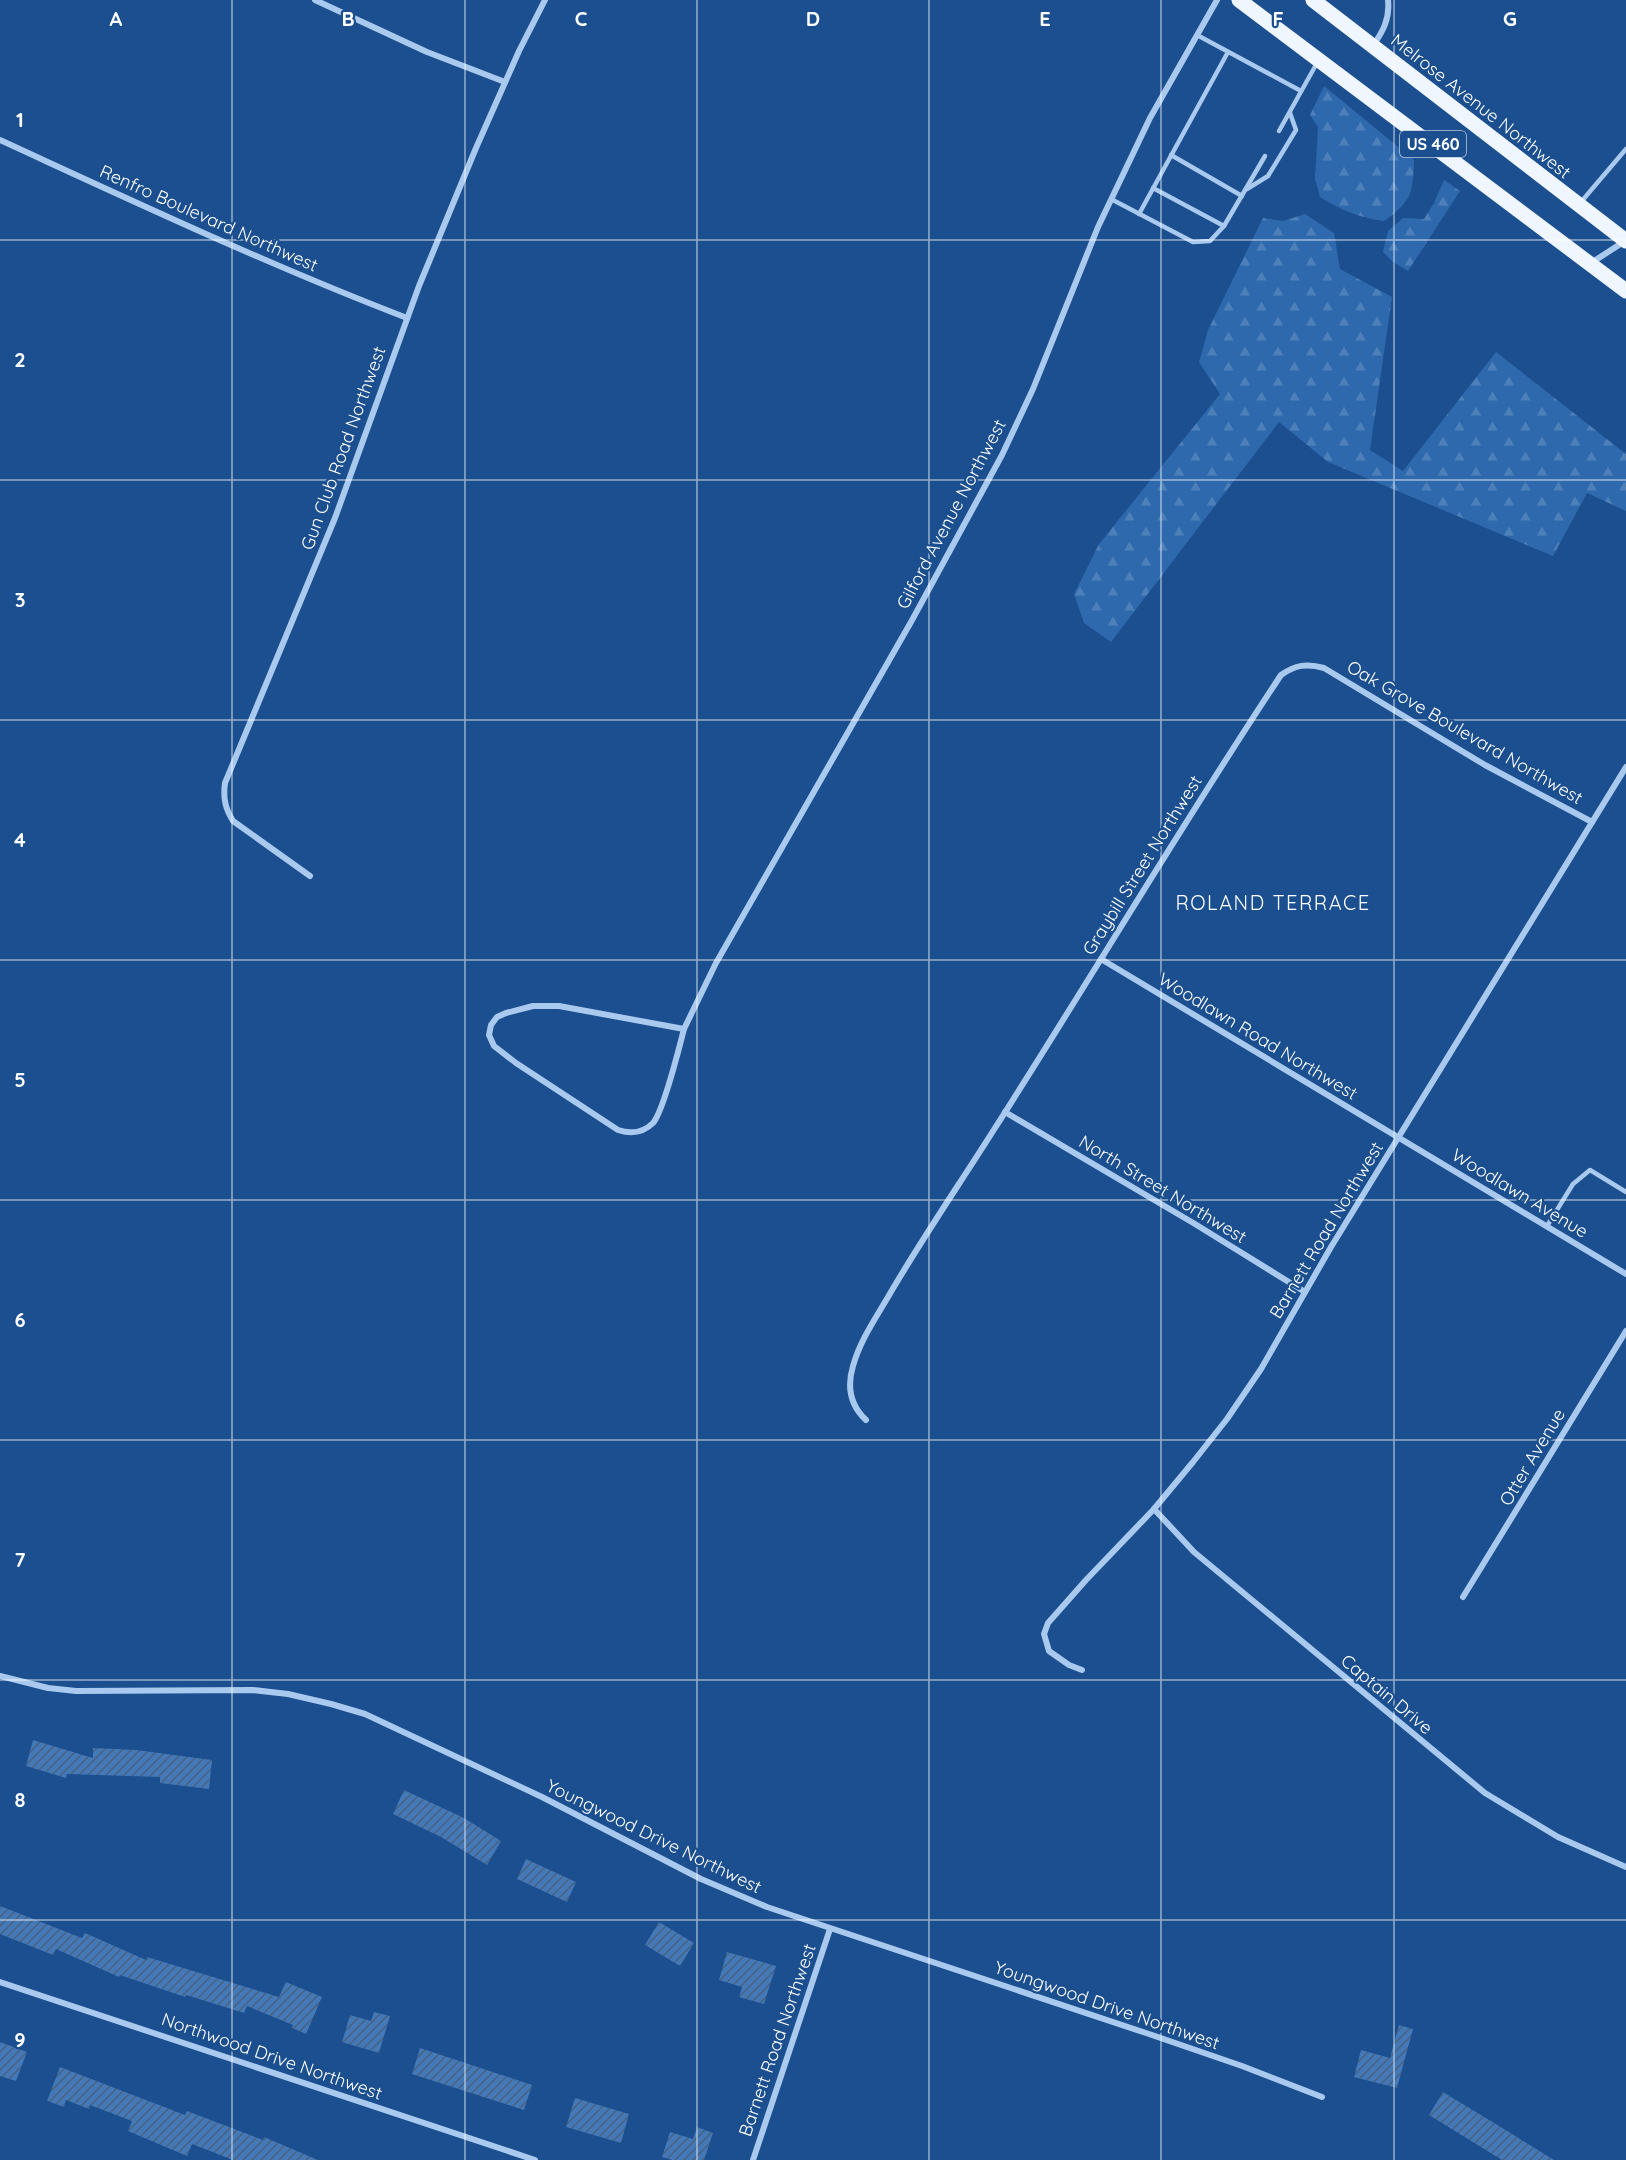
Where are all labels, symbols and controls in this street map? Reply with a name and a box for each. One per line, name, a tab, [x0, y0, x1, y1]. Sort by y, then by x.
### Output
text: A	[110, 6, 123, 31]
text: B	[341, 6, 355, 31]
text: C	[575, 6, 588, 31]
text: D	[806, 6, 820, 31]
text: E	[1039, 6, 1051, 31]
text: F	[1272, 6, 1284, 31]
text: G	[1503, 6, 1517, 31]
street label: Melrose Avenue Northwest	[1386, 29, 1576, 183]
text: 1	[16, 107, 24, 132]
road number: US 460	[1400, 131, 1466, 157]
street label: Renfro Boulevard Northwest	[96, 159, 322, 277]
street label: Gun Club Road Northwest	[295, 343, 391, 553]
text: 2	[14, 347, 26, 372]
street label: Gilford Avenue Northwest	[891, 415, 1011, 613]
text: 3	[15, 587, 25, 612]
street label: Oak Grove Boulevard Northwest	[1343, 655, 1587, 809]
street label: Graybill Street Northwest	[1077, 771, 1207, 959]
text: 4	[14, 827, 26, 852]
district label: ROLAND TERRACE	[1176, 890, 1371, 915]
street label: Woodlawn Road Northwest	[1154, 967, 1362, 1105]
text: 5	[14, 1067, 26, 1092]
street label: North Street Northwest	[1075, 1130, 1251, 1248]
street label: Barnett Road Northwest	[1264, 1137, 1388, 1323]
street label: Woodlawn Avenue	[1448, 1143, 1592, 1243]
text: 6	[14, 1307, 26, 1332]
street label: Otter Avenue	[1494, 1404, 1570, 1510]
text: 7	[15, 1547, 26, 1572]
street label: Captain Drive	[1336, 1649, 1438, 1739]
street label: Youngwood Drive Northwest	[542, 1774, 766, 1898]
text: 8	[15, 1787, 26, 1812]
street label: Barnett Road Northwest	[733, 1941, 821, 2139]
street label: Youngwood Drive Northwest	[991, 1956, 1223, 2054]
street label: Northwood Drive Northwest	[159, 2007, 385, 2105]
text: 9	[14, 2027, 26, 2052]

